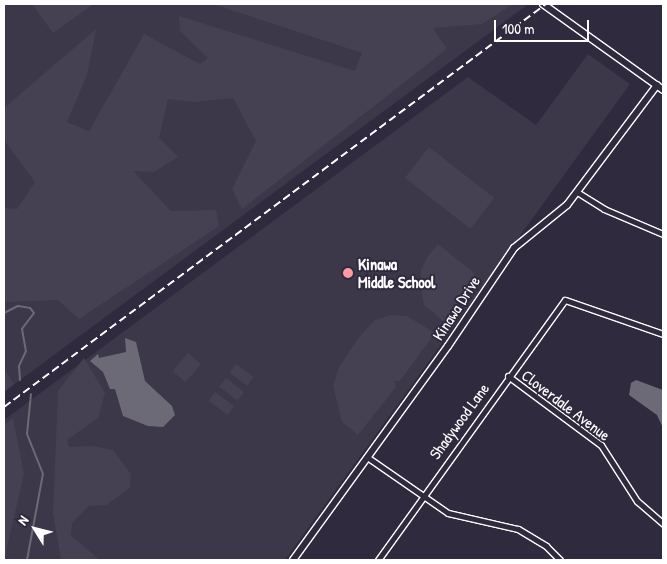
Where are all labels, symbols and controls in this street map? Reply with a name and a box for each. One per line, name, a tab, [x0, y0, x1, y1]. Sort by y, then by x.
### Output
scale bar	[497, 10, 592, 42]
text: 100 m	[502, 18, 535, 39]
place label: Kinawa Middle School	[358, 254, 435, 292]
marker: Kinawa Middle School	[342, 267, 354, 279]
street label: Kinawa Drive	[428, 272, 484, 344]
street label: Cloverdale Avenue	[518, 365, 614, 445]
street label: Shadywood Lane	[425, 379, 493, 463]
north arrow	[10, 504, 60, 554]
text: N	[13, 511, 32, 528]

